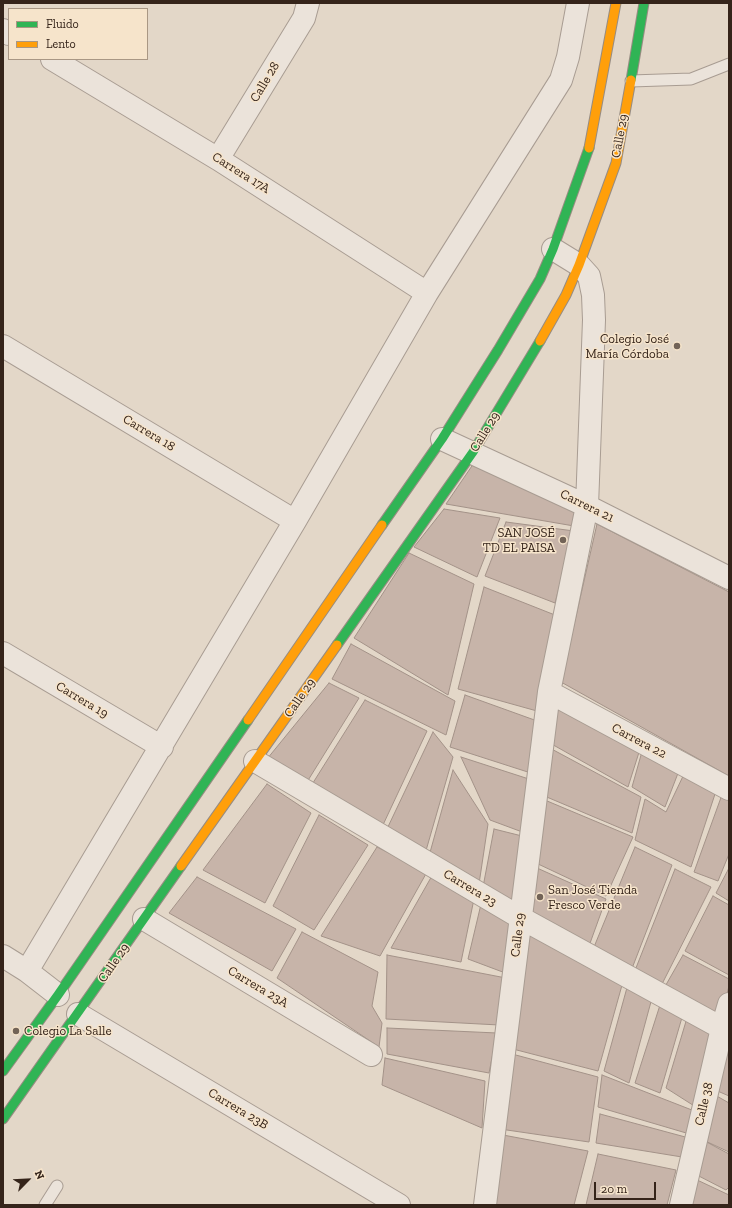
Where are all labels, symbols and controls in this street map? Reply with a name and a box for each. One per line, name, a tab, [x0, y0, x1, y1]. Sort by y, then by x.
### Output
legend	[8, 8, 148, 60]
text: Fluido	[46, 17, 79, 31]
text: Lento	[46, 37, 76, 51]
street label: Calle 28	[247, 59, 283, 105]
street label: Calle 29	[608, 113, 632, 159]
street label: Carrera 17A	[209, 149, 273, 197]
place label: Colegio José María Córdoba	[586, 331, 669, 362]
marker: Colegio José María Córdoba	[672, 341, 682, 351]
street label: Calle 29	[467, 409, 503, 455]
street label: Carrera 18	[120, 411, 178, 455]
street label: Carrera 21	[557, 486, 617, 526]
place label: SAN JOSÉ TD EL PAISA	[483, 525, 555, 556]
marker: SAN JOSÉ TD EL PAISA	[558, 535, 568, 545]
street label: Calle 29	[281, 675, 319, 721]
street label: Carrera 19	[53, 678, 111, 722]
street label: Carrera 22	[609, 720, 669, 762]
street label: Carrera 23	[441, 866, 499, 910]
place label: San José Tienda Fresco Verde	[548, 882, 637, 913]
marker: San José Tienda Fresco Verde	[535, 892, 545, 902]
street label: Calle 29	[508, 912, 528, 958]
street label: Calle 29	[95, 940, 133, 986]
street label: Carrera 23A	[225, 963, 291, 1011]
place label: Colegio La Salle	[24, 1023, 112, 1039]
marker: Colegio La Salle	[11, 1026, 21, 1036]
street label: Calle 38	[691, 1081, 717, 1127]
street label: Carrera 23B	[205, 1085, 271, 1133]
north arrow	[8, 1160, 48, 1200]
text: N	[32, 1168, 47, 1181]
scale bar	[596, 1174, 658, 1200]
text: 20 m	[601, 1182, 627, 1196]

